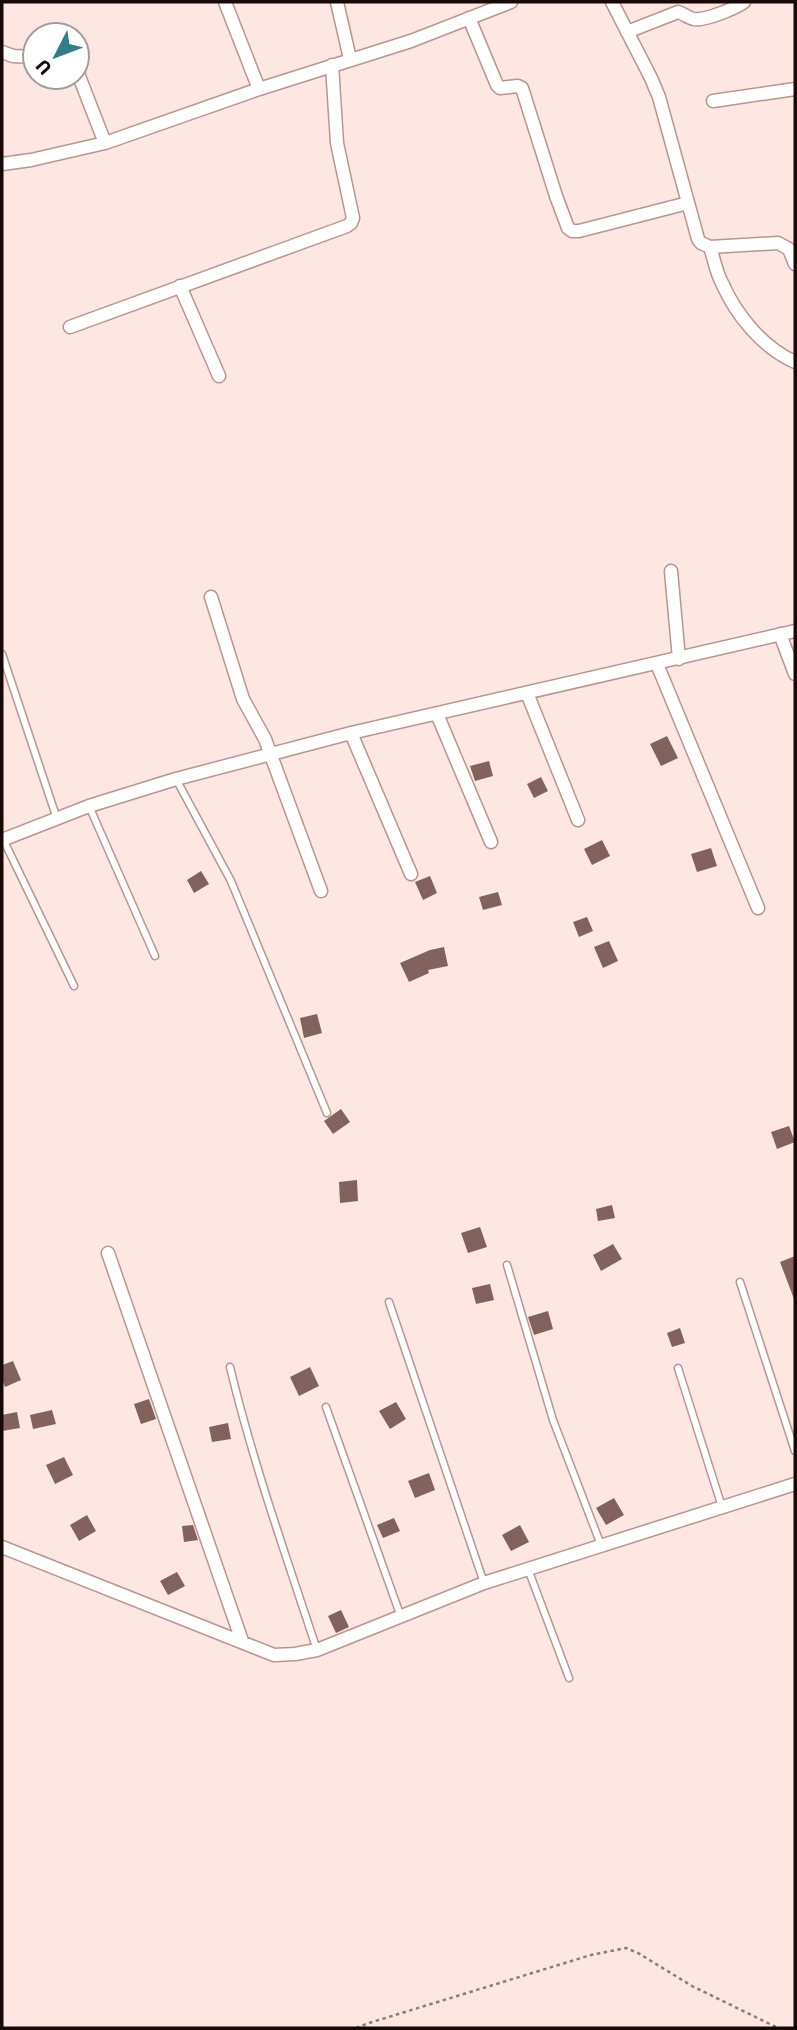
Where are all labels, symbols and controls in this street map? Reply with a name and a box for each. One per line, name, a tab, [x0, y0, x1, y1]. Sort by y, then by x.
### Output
north arrow	[21, 21, 91, 91]
text: U	[31, 54, 57, 79]

